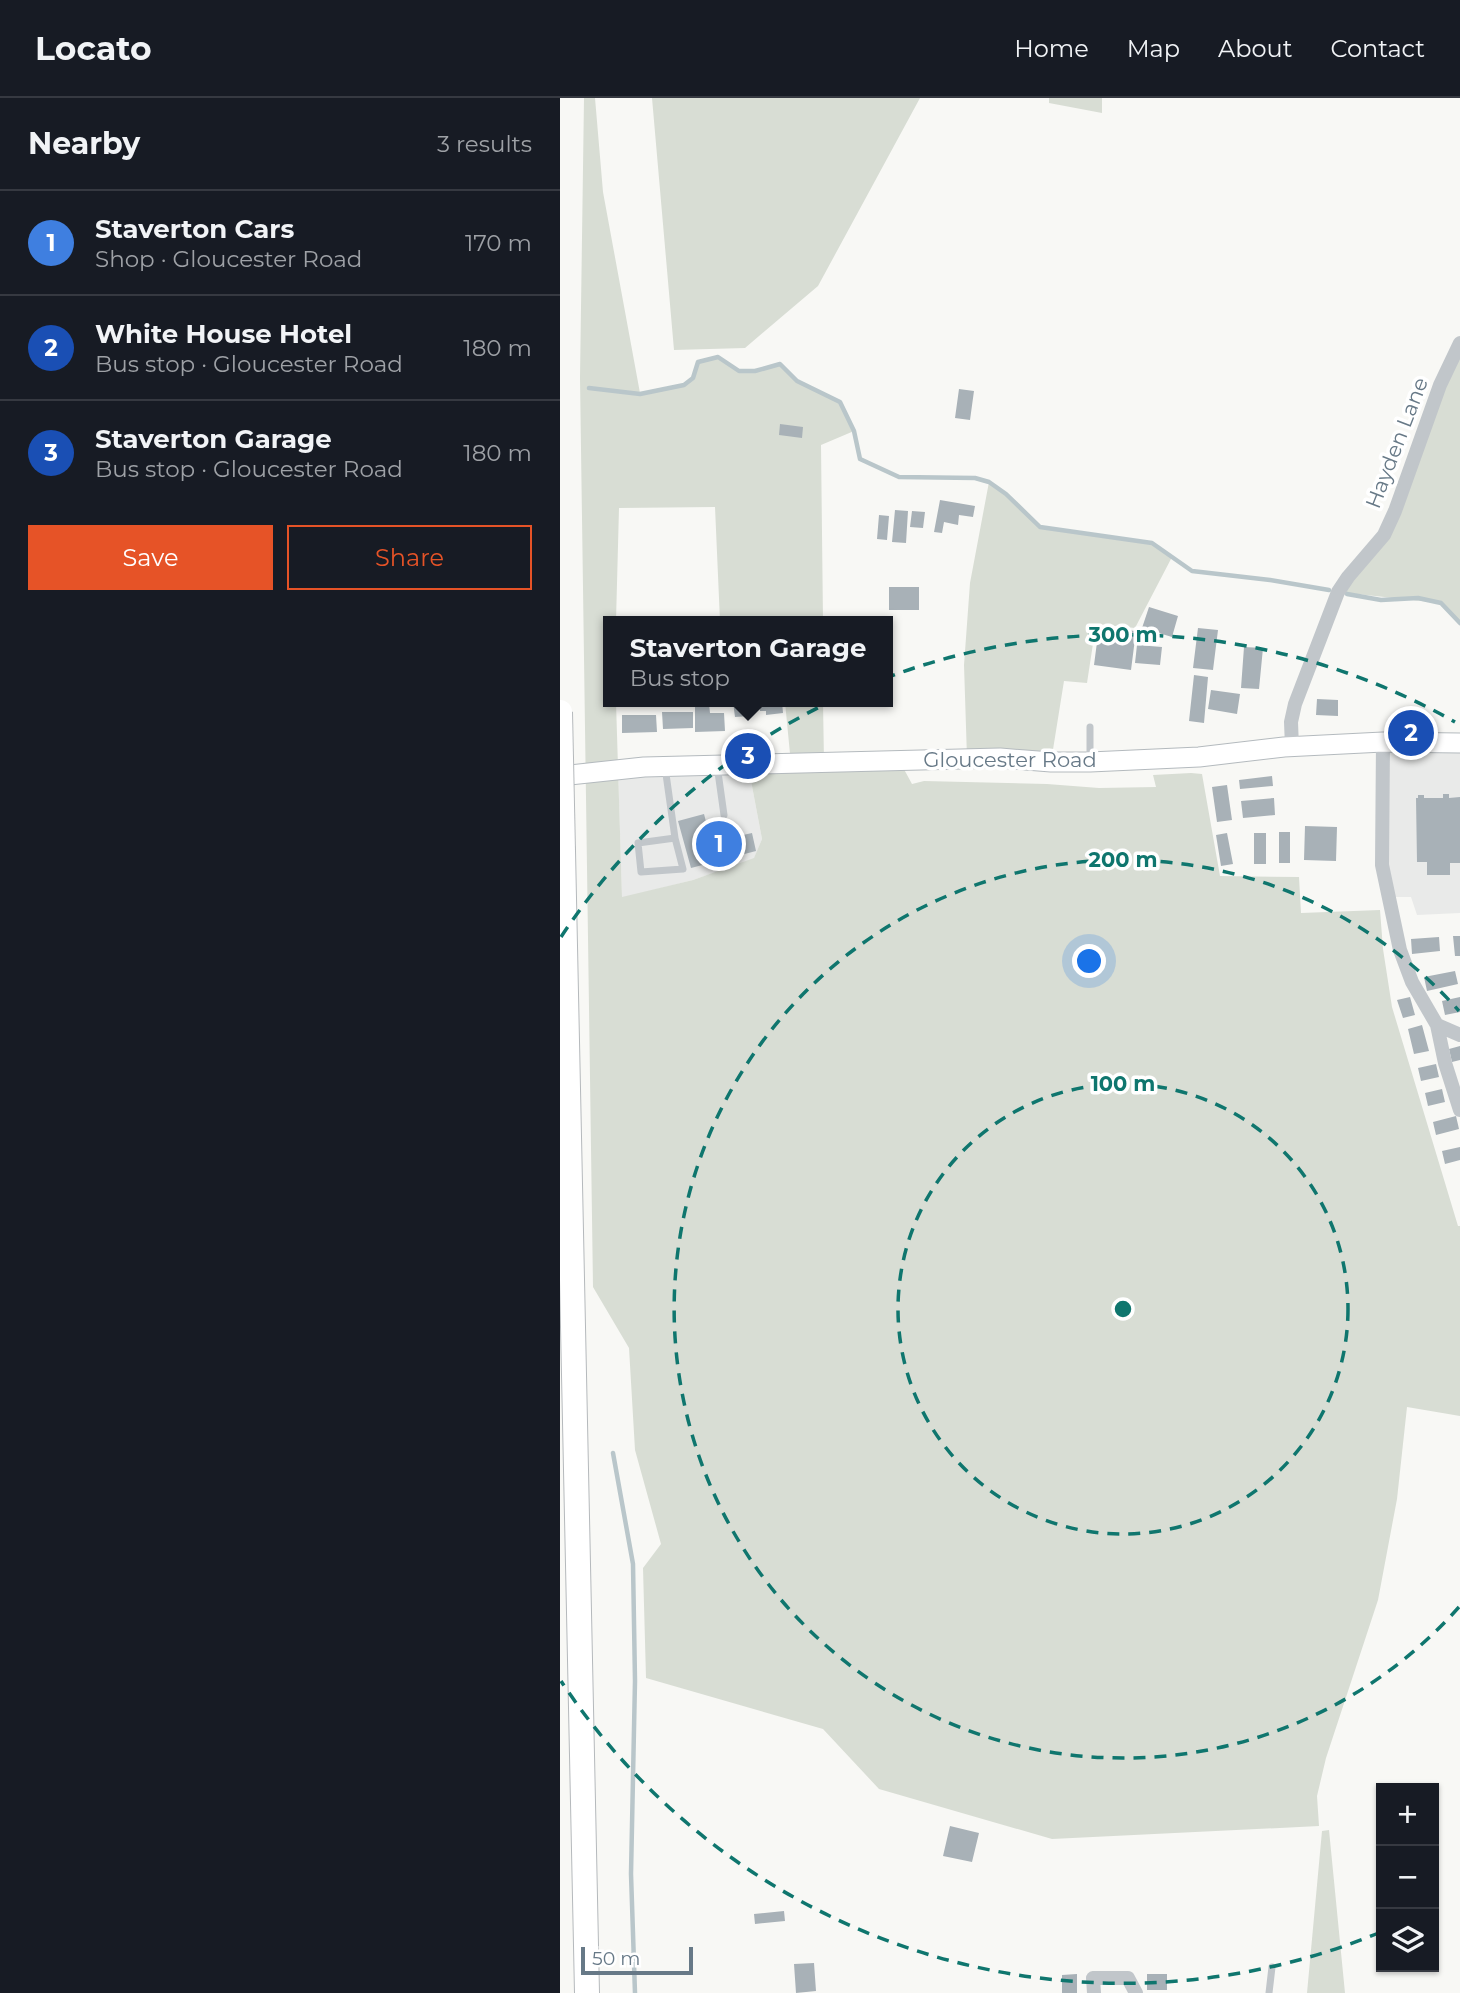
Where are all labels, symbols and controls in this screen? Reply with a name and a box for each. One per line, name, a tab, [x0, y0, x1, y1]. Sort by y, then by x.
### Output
text: Locato	[35, 28, 152, 68]
text: Home	[1014, 34, 1089, 63]
text: Map	[1127, 34, 1180, 63]
text: About	[1218, 34, 1292, 63]
text: Contact	[1330, 34, 1425, 63]
text: Nearby	[28, 125, 140, 162]
text: 3 results	[437, 130, 532, 158]
text: Staverton Cars	[95, 213, 294, 245]
text: 1	[46, 229, 56, 257]
text: 170 m	[465, 229, 532, 257]
text: Shop · Gloucester Road	[95, 245, 362, 273]
text: White House Hotel	[95, 318, 352, 350]
text: 2	[44, 334, 58, 362]
text: 180 m	[463, 334, 532, 362]
text: Bus stop · Gloucester Road	[95, 350, 403, 378]
street label: Hayden Lane	[1360, 374, 1433, 512]
text: Staverton Garage	[95, 423, 332, 455]
text: 3	[44, 439, 58, 467]
text: 180 m	[463, 439, 532, 467]
text: Bus stop · Gloucester Road	[95, 455, 403, 483]
button: Save	[28, 525, 273, 590]
button: Share	[287, 525, 532, 590]
popup	[603, 616, 893, 707]
text: 300 m	[1088, 622, 1157, 647]
text: Staverton Garage	[630, 632, 866, 664]
text: Bus stop	[630, 664, 730, 692]
pin: 2	[1388, 707, 1434, 759]
pin: 3	[725, 730, 771, 782]
street label: Gloucester Road	[923, 747, 1097, 772]
pin: 1	[696, 818, 742, 870]
text: 200 m	[1089, 847, 1157, 872]
your location	[1072, 944, 1106, 978]
text: 100 m	[1091, 1071, 1155, 1096]
centre of rings	[1111, 1297, 1135, 1321]
map controls	[1376, 1783, 1439, 1972]
button: +	[1376, 1783, 1439, 1846]
button: −	[1376, 1846, 1439, 1909]
button: layers	[1376, 1909, 1439, 1972]
scale bar	[581, 1944, 693, 1976]
text: 50 m	[592, 1947, 640, 1970]

